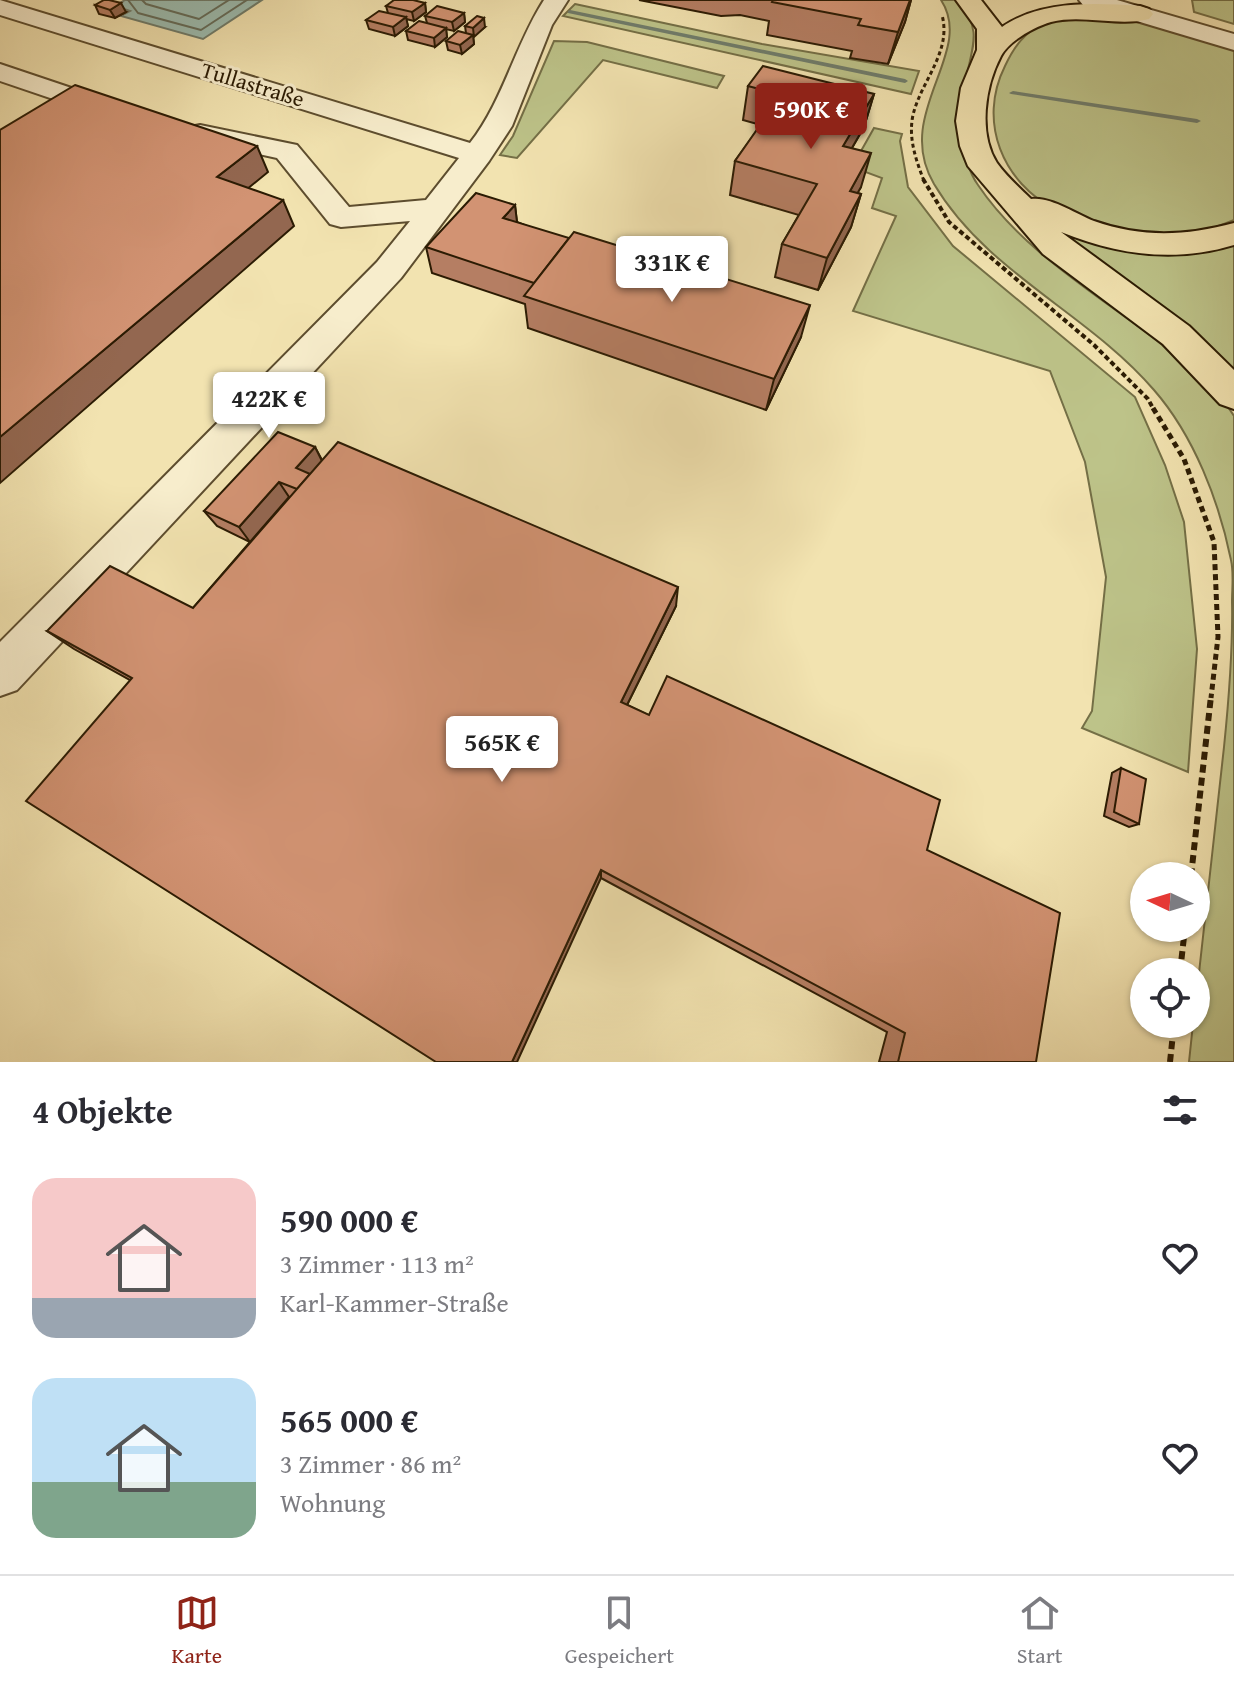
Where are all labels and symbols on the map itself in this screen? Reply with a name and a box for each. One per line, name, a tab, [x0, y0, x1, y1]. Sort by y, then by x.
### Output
street label: Tullastraße	[198, 53, 308, 115]
pin: 590K €	[746, 83, 876, 151]
pin: 331K €	[607, 236, 737, 304]
pin: 422K €	[204, 372, 334, 440]
pin: 565K €	[437, 716, 567, 784]
north arrow	[1130, 862, 1210, 942]

